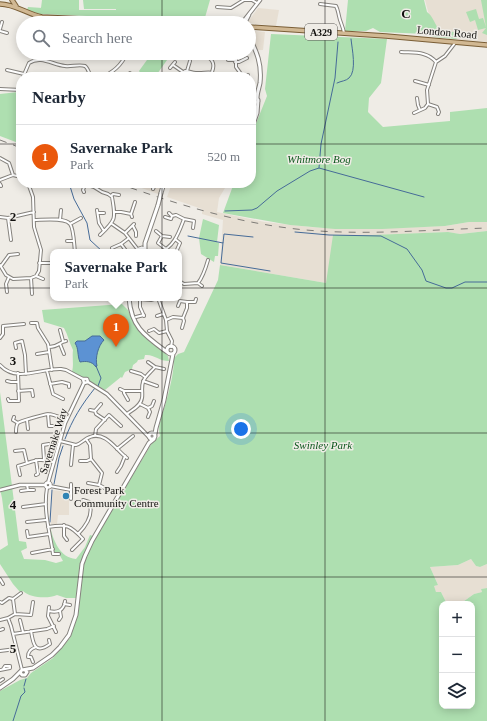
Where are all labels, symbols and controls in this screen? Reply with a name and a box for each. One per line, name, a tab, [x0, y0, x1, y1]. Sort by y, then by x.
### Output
text: C	[401, 6, 411, 21]
search box	[16, 16, 256, 60]
street label: London Road	[416, 23, 478, 41]
road number: A329	[305, 24, 337, 40]
icon: search	[30, 27, 52, 49]
text: Search here	[62, 30, 132, 46]
text: Nearby	[32, 88, 86, 107]
text: Savernake Park	[70, 140, 173, 156]
text: 1	[42, 149, 48, 164]
text: 520 m	[207, 149, 240, 164]
park label: Whitmore Bog	[287, 153, 351, 165]
text: Park	[70, 157, 94, 172]
text: 2	[10, 209, 16, 224]
popup	[50, 249, 182, 301]
text: Savernake Park	[65, 259, 167, 275]
text: Park	[65, 276, 88, 291]
pin: 1	[103, 314, 129, 347]
text: 3	[10, 353, 17, 368]
street label: Savernake Way	[37, 406, 69, 475]
your location	[231, 419, 251, 439]
park label: Swinley Park	[294, 439, 353, 451]
place label: Forest Park Community Centre	[74, 484, 159, 509]
marker: Forest Park Community Centre	[61, 491, 71, 501]
text: 4	[10, 497, 17, 512]
map controls	[439, 601, 475, 709]
button: +	[439, 601, 475, 637]
button: −	[439, 637, 475, 673]
text: 5	[10, 641, 17, 656]
button: layers	[439, 673, 475, 709]

